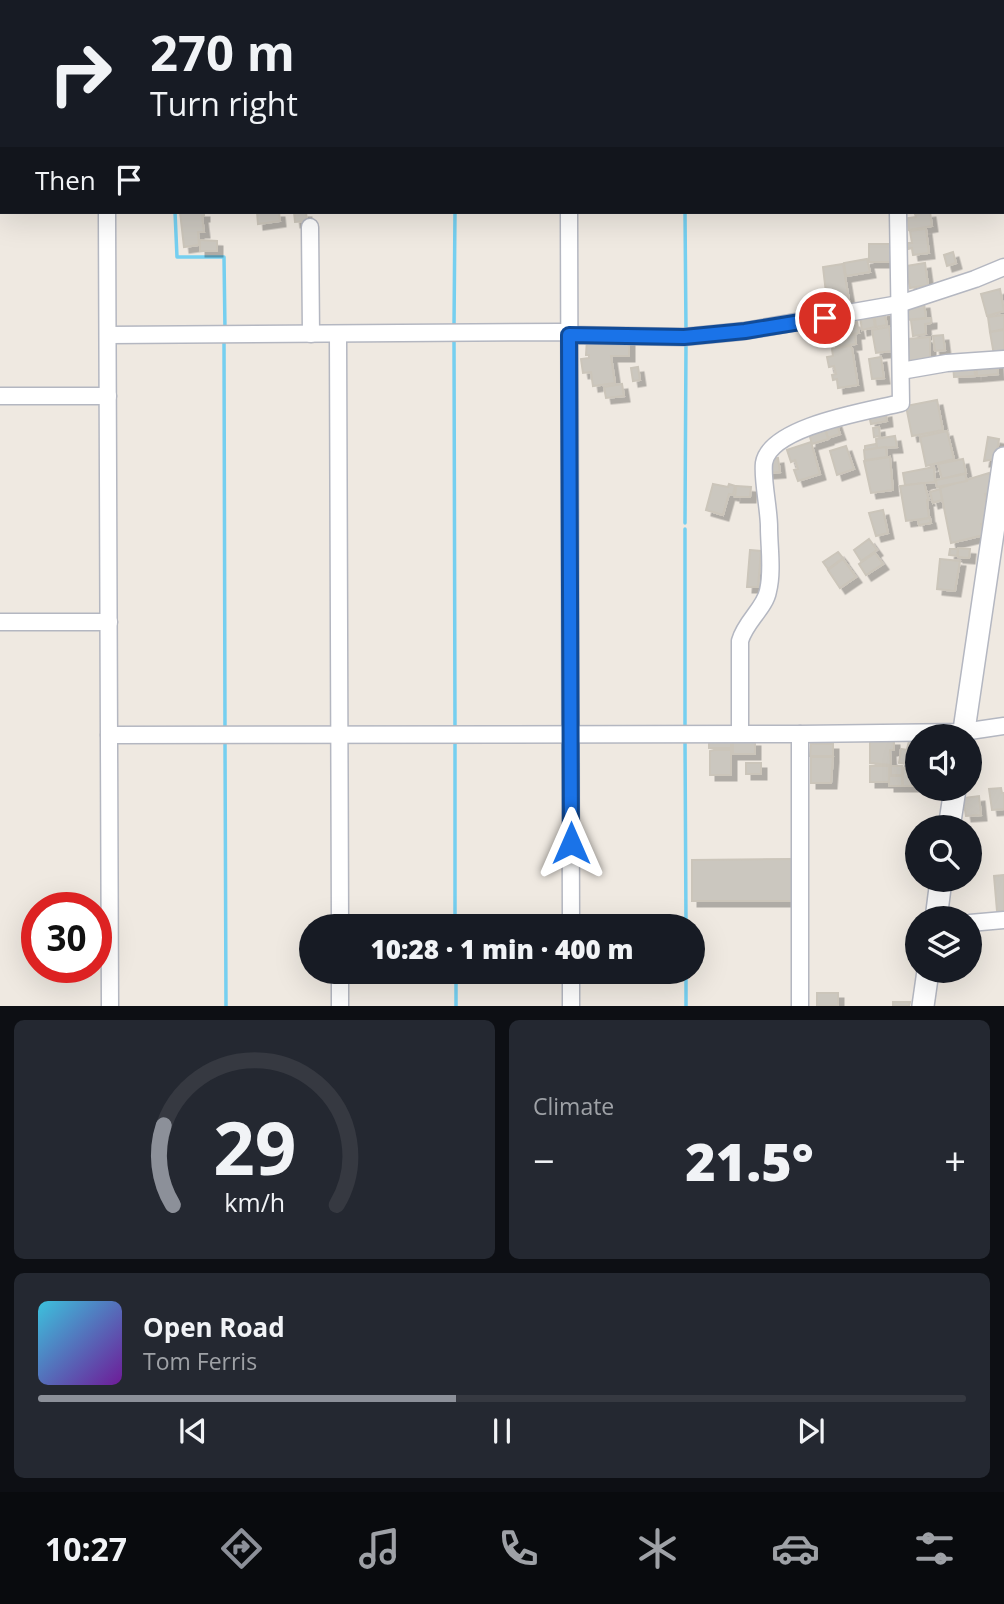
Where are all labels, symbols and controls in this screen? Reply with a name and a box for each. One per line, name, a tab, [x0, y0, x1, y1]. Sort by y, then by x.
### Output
text: 270 m	[150, 19, 295, 85]
icon: right	[35, 28, 126, 119]
text: Turn right	[150, 82, 298, 125]
icon: arrive	[110, 161, 148, 199]
text: Then	[35, 162, 96, 198]
pin	[795, 288, 855, 348]
icon: arrive	[806, 299, 844, 337]
map controls	[905, 724, 982, 983]
button: sound	[905, 724, 982, 801]
position arrow	[534, 806, 608, 880]
button: search	[905, 815, 982, 892]
speed limit sign: 30	[21, 892, 112, 983]
button: layers	[905, 906, 982, 983]
text: 10:28 · 1 min · 400 m	[371, 931, 633, 967]
text: Climate	[533, 1090, 614, 1122]
text: 29	[213, 1098, 296, 1197]
text: 21.5°	[685, 1125, 814, 1196]
text: −	[533, 1134, 555, 1186]
text: +	[944, 1134, 966, 1186]
text: km/h	[224, 1185, 285, 1219]
text: Open Road	[143, 1309, 285, 1345]
text: Tom Ferris	[143, 1345, 257, 1377]
icon: previous	[174, 1412, 212, 1450]
icon: pause	[483, 1412, 521, 1450]
icon: next	[792, 1412, 830, 1450]
icon: directions	[217, 1524, 266, 1573]
icon: music	[355, 1524, 404, 1573]
icon: phone	[494, 1524, 543, 1573]
icon: climate	[633, 1524, 682, 1573]
icon: car	[771, 1524, 820, 1573]
icon: filters	[910, 1524, 959, 1573]
text: 10:27	[45, 1527, 127, 1570]

